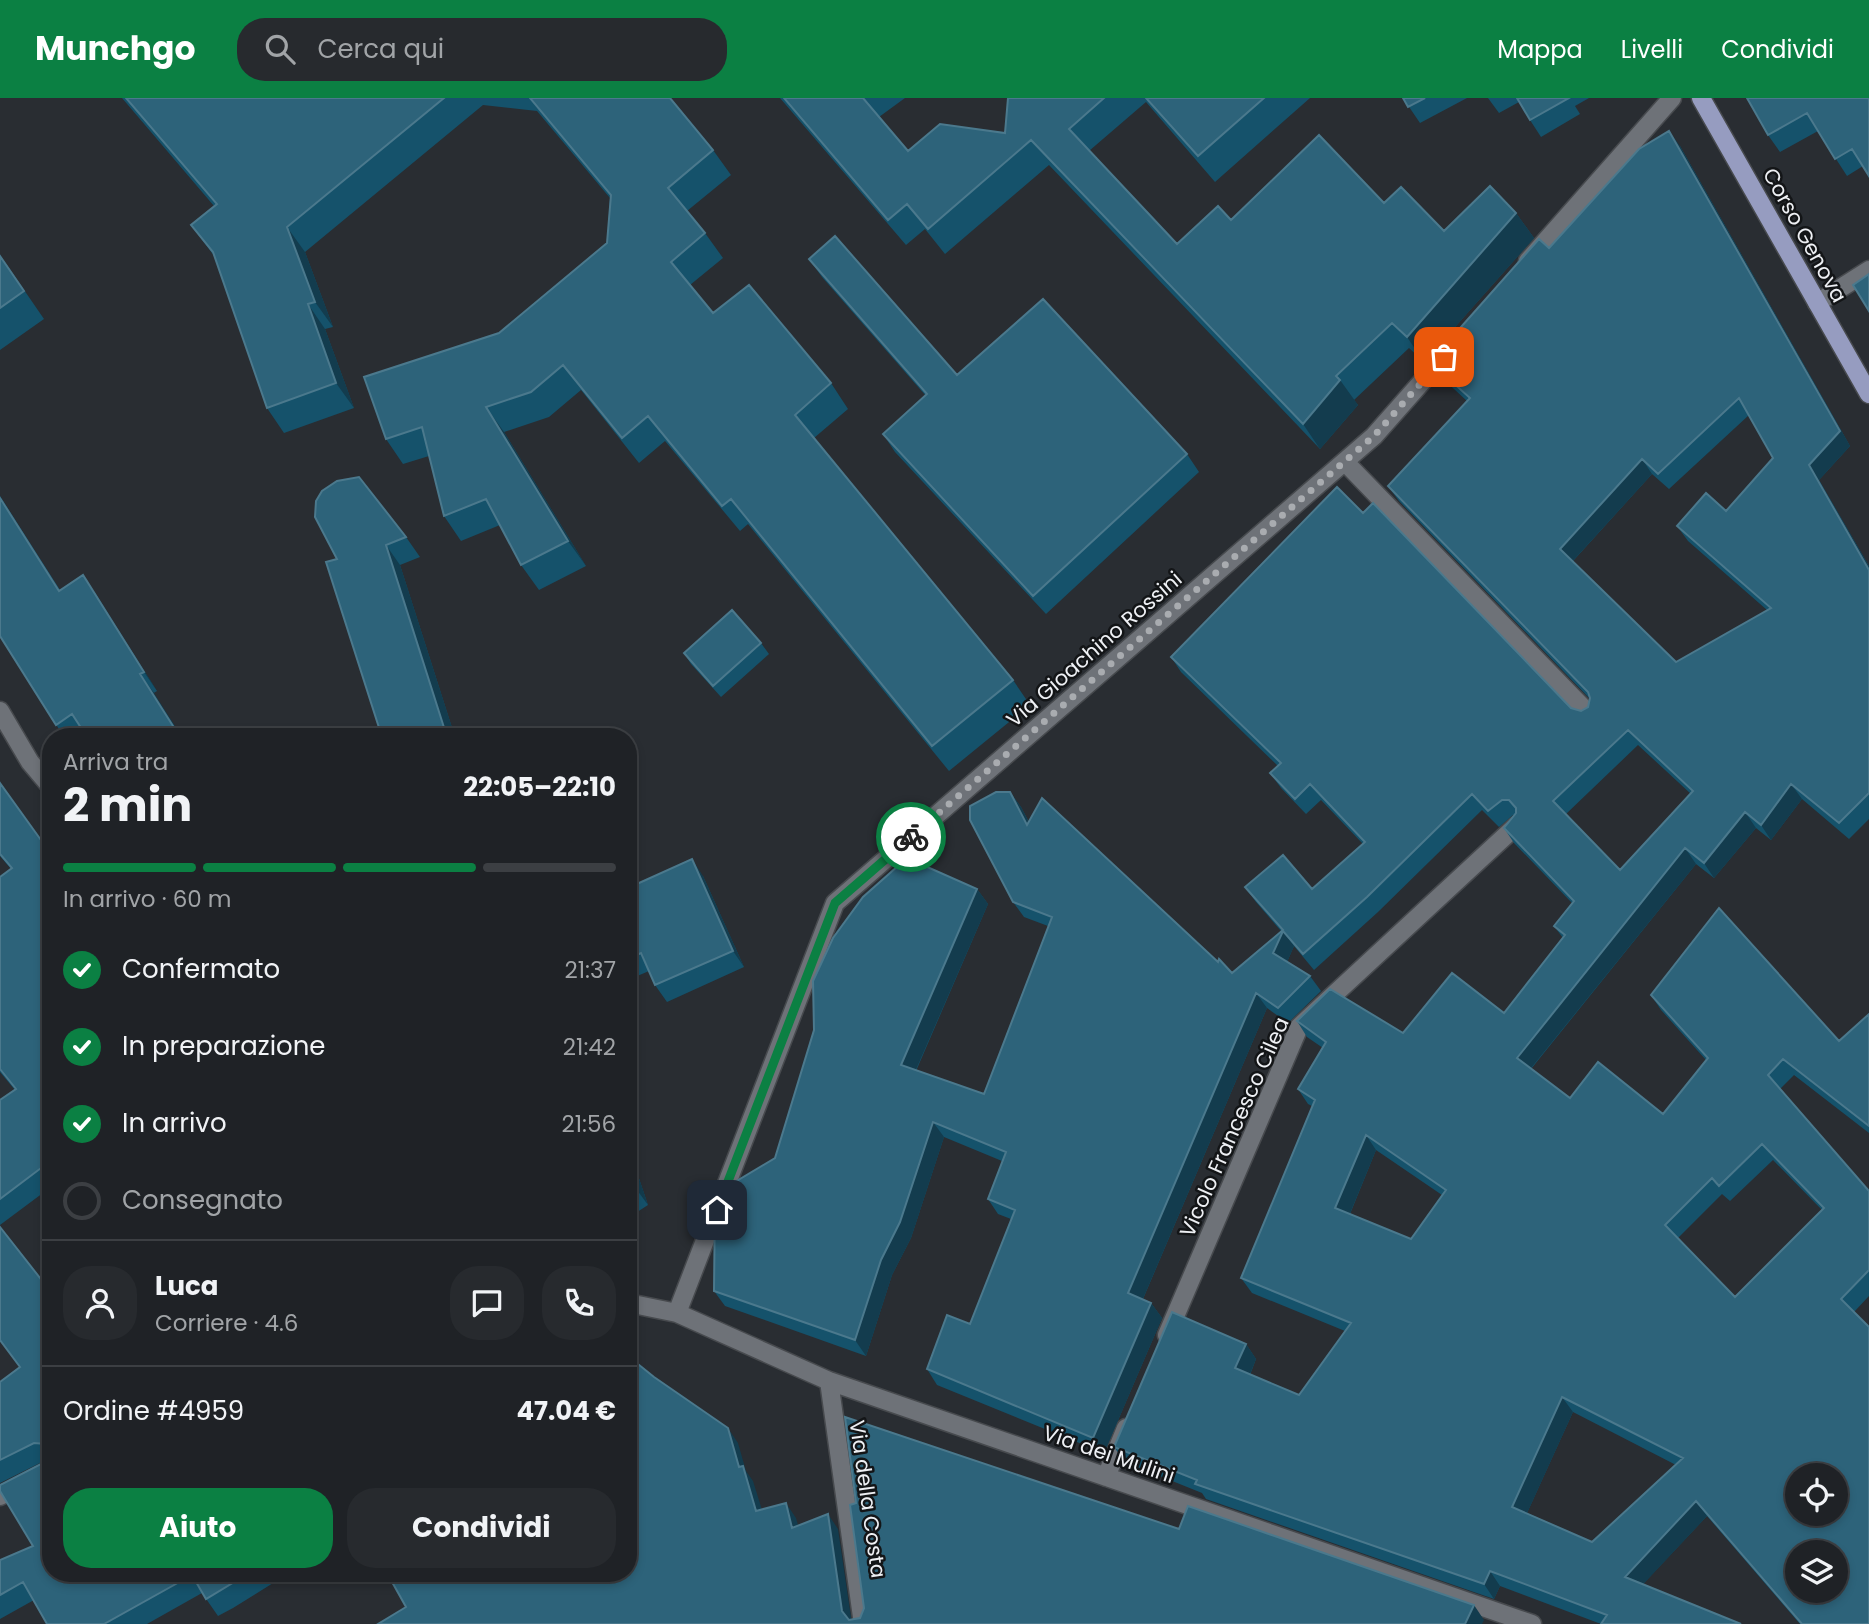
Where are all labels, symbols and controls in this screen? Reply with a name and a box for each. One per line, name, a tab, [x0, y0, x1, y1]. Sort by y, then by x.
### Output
search box	[237, 18, 727, 81]
text: Munchgo	[35, 25, 195, 72]
icon: search	[261, 30, 299, 68]
text: Cerca qui	[317, 31, 444, 67]
text: Mappa	[1497, 33, 1583, 66]
text: Livelli	[1621, 33, 1683, 66]
text: Condividi	[1721, 33, 1834, 66]
street label: Corso Genova	[1756, 162, 1854, 308]
pin	[1414, 327, 1474, 387]
icon: bag	[1425, 338, 1463, 376]
street label: Via Gioachino Rossini	[1000, 565, 1188, 733]
text: Arriva tra	[63, 746, 168, 778]
text: 22:05–22:10	[463, 769, 616, 805]
text: 2 min	[63, 773, 192, 837]
courier	[876, 802, 946, 872]
icon: bike	[892, 818, 930, 856]
text: In arrivo · 60 m	[63, 883, 232, 915]
icon: check	[63, 951, 101, 989]
text: Confermato	[122, 951, 280, 987]
text: 21:37	[564, 954, 616, 986]
street label: Vicolo Francesco Cilea	[1172, 1012, 1296, 1242]
icon: check	[63, 1028, 101, 1066]
text: In preparazione	[122, 1028, 325, 1064]
text: 21:42	[563, 1031, 616, 1063]
icon: check	[63, 1105, 101, 1143]
text: In arrivo	[122, 1105, 227, 1141]
text: 21:56	[561, 1108, 616, 1140]
pin	[687, 1180, 747, 1240]
text: Consegnato	[122, 1182, 283, 1218]
icon: home	[698, 1191, 736, 1229]
button: person	[63, 1266, 137, 1340]
button: chat	[450, 1266, 524, 1340]
button: phone	[542, 1266, 616, 1340]
text: Luca	[155, 1268, 218, 1304]
text: Corriere · 4.6	[155, 1307, 298, 1339]
text: Ordine #4959	[63, 1393, 244, 1429]
text: 47.04 €	[516, 1393, 616, 1429]
street label: Via della Costa	[843, 1418, 893, 1580]
street label: Via dei Mulini	[1039, 1418, 1179, 1490]
map controls	[1785, 1463, 1848, 1603]
button: locate	[1785, 1463, 1848, 1526]
button: Aiuto	[63, 1488, 333, 1568]
button: Condividi	[347, 1488, 616, 1568]
button: layers	[1785, 1540, 1848, 1603]

